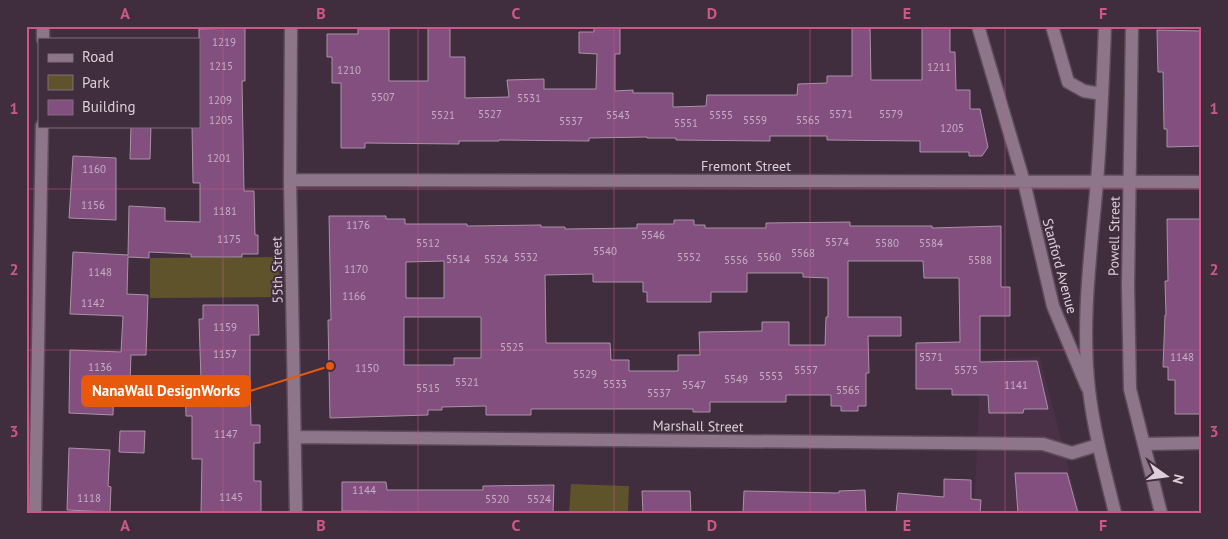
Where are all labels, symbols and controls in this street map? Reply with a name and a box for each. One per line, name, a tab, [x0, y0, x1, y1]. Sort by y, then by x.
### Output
text: A	[120, 3, 130, 23]
text: B	[316, 3, 326, 23]
text: C	[512, 3, 521, 23]
text: D	[707, 3, 717, 23]
text: E	[903, 3, 911, 23]
text: F	[1099, 3, 1107, 23]
house number: 1219	[212, 35, 236, 49]
legend	[38, 38, 200, 128]
text: Road	[82, 47, 114, 66]
house number: 1215	[209, 59, 233, 73]
house number: 1211	[927, 60, 951, 74]
house number: 1210	[337, 63, 361, 77]
text: Park	[82, 73, 110, 92]
house number: 5507	[371, 90, 395, 104]
house number: 5531	[517, 91, 541, 105]
house number: 1209	[208, 93, 232, 107]
text: Building	[82, 97, 136, 116]
text: 1	[9, 98, 19, 118]
text: 1	[1209, 98, 1219, 118]
house number: 5527	[478, 107, 502, 121]
house number: 5571	[829, 107, 853, 121]
house number: 5579	[879, 107, 903, 121]
house number: 5521	[431, 108, 455, 122]
house number: 5543	[606, 108, 630, 122]
house number: 5555	[709, 108, 733, 122]
house number: 1205	[209, 113, 233, 127]
house number: 5559	[743, 113, 767, 127]
house number: 5565	[796, 113, 820, 127]
house number: 5537	[559, 114, 583, 128]
house number: 5551	[674, 116, 698, 130]
house number: 1205	[940, 121, 964, 135]
house number: 1201	[207, 151, 231, 165]
street label: Fremont Street	[701, 157, 791, 175]
house number: 1160	[82, 162, 106, 176]
street label: Powell Street	[1104, 196, 1124, 276]
house number: 1156	[81, 198, 105, 212]
house number: 1181	[213, 204, 237, 218]
street label: Stanford Avenue	[1039, 216, 1081, 316]
house number: 1176	[346, 218, 370, 232]
house number: 5546	[641, 228, 665, 242]
house number: 1175	[217, 232, 241, 246]
house number: 5574	[825, 235, 849, 249]
street label: 55th Street	[267, 236, 287, 304]
house number: 5512	[416, 236, 440, 250]
house number: 5580	[875, 236, 899, 250]
house number: 5584	[919, 236, 943, 250]
house number: 5540	[593, 244, 617, 258]
house number: 5568	[791, 246, 815, 260]
house number: 5532	[514, 250, 538, 264]
house number: 5552	[677, 250, 701, 264]
house number: 5560	[757, 250, 781, 264]
house number: 5514	[446, 252, 470, 266]
house number: 5524	[484, 252, 508, 266]
house number: 5556	[724, 253, 748, 267]
house number: 5588	[968, 253, 992, 267]
text: 2	[9, 259, 19, 279]
text: 2	[1209, 259, 1219, 279]
house number: 1170	[344, 262, 368, 276]
house number: 1148	[88, 265, 112, 279]
house number: 1166	[342, 289, 366, 303]
house number: 1142	[81, 296, 105, 310]
house number: 1159	[213, 320, 237, 334]
house number: 5525	[500, 340, 524, 354]
house number: 1157	[213, 347, 237, 361]
house number: 5571	[919, 350, 943, 364]
house number: 1148	[1170, 350, 1194, 364]
house number: 1136	[88, 360, 112, 374]
house number: 1150	[355, 361, 379, 375]
house number: 5557	[794, 363, 818, 377]
house number: 5575	[954, 363, 978, 377]
house number: 5529	[573, 367, 597, 381]
house number: 5553	[759, 369, 783, 383]
house number: 5549	[724, 372, 748, 386]
house number: 5521	[455, 375, 479, 389]
callout: NanaWall DesignWorks	[82, 376, 250, 406]
house number: 5533	[603, 377, 627, 391]
house number: 5547	[682, 378, 706, 392]
house number: 1141	[1004, 378, 1028, 392]
text: NanaWall DesignWorks	[92, 381, 240, 400]
house number: 5515	[416, 381, 440, 395]
house number: 5565	[836, 383, 860, 397]
house number: 5537	[647, 386, 671, 400]
street label: Marshall Street	[652, 416, 744, 436]
text: 3	[9, 421, 19, 441]
text: 3	[1209, 421, 1219, 441]
house number: 1147	[214, 427, 238, 441]
north arrow	[1140, 452, 1190, 502]
text: N	[1169, 473, 1188, 486]
house number: 1144	[352, 483, 376, 497]
house number: 1145	[219, 490, 243, 504]
house number: 1118	[77, 491, 101, 505]
house number: 5520	[485, 492, 509, 506]
house number: 5524	[527, 492, 551, 506]
text: A	[120, 515, 130, 535]
text: B	[316, 515, 326, 535]
text: C	[512, 515, 521, 535]
text: D	[707, 515, 717, 535]
text: E	[903, 515, 911, 535]
text: F	[1099, 515, 1107, 535]

